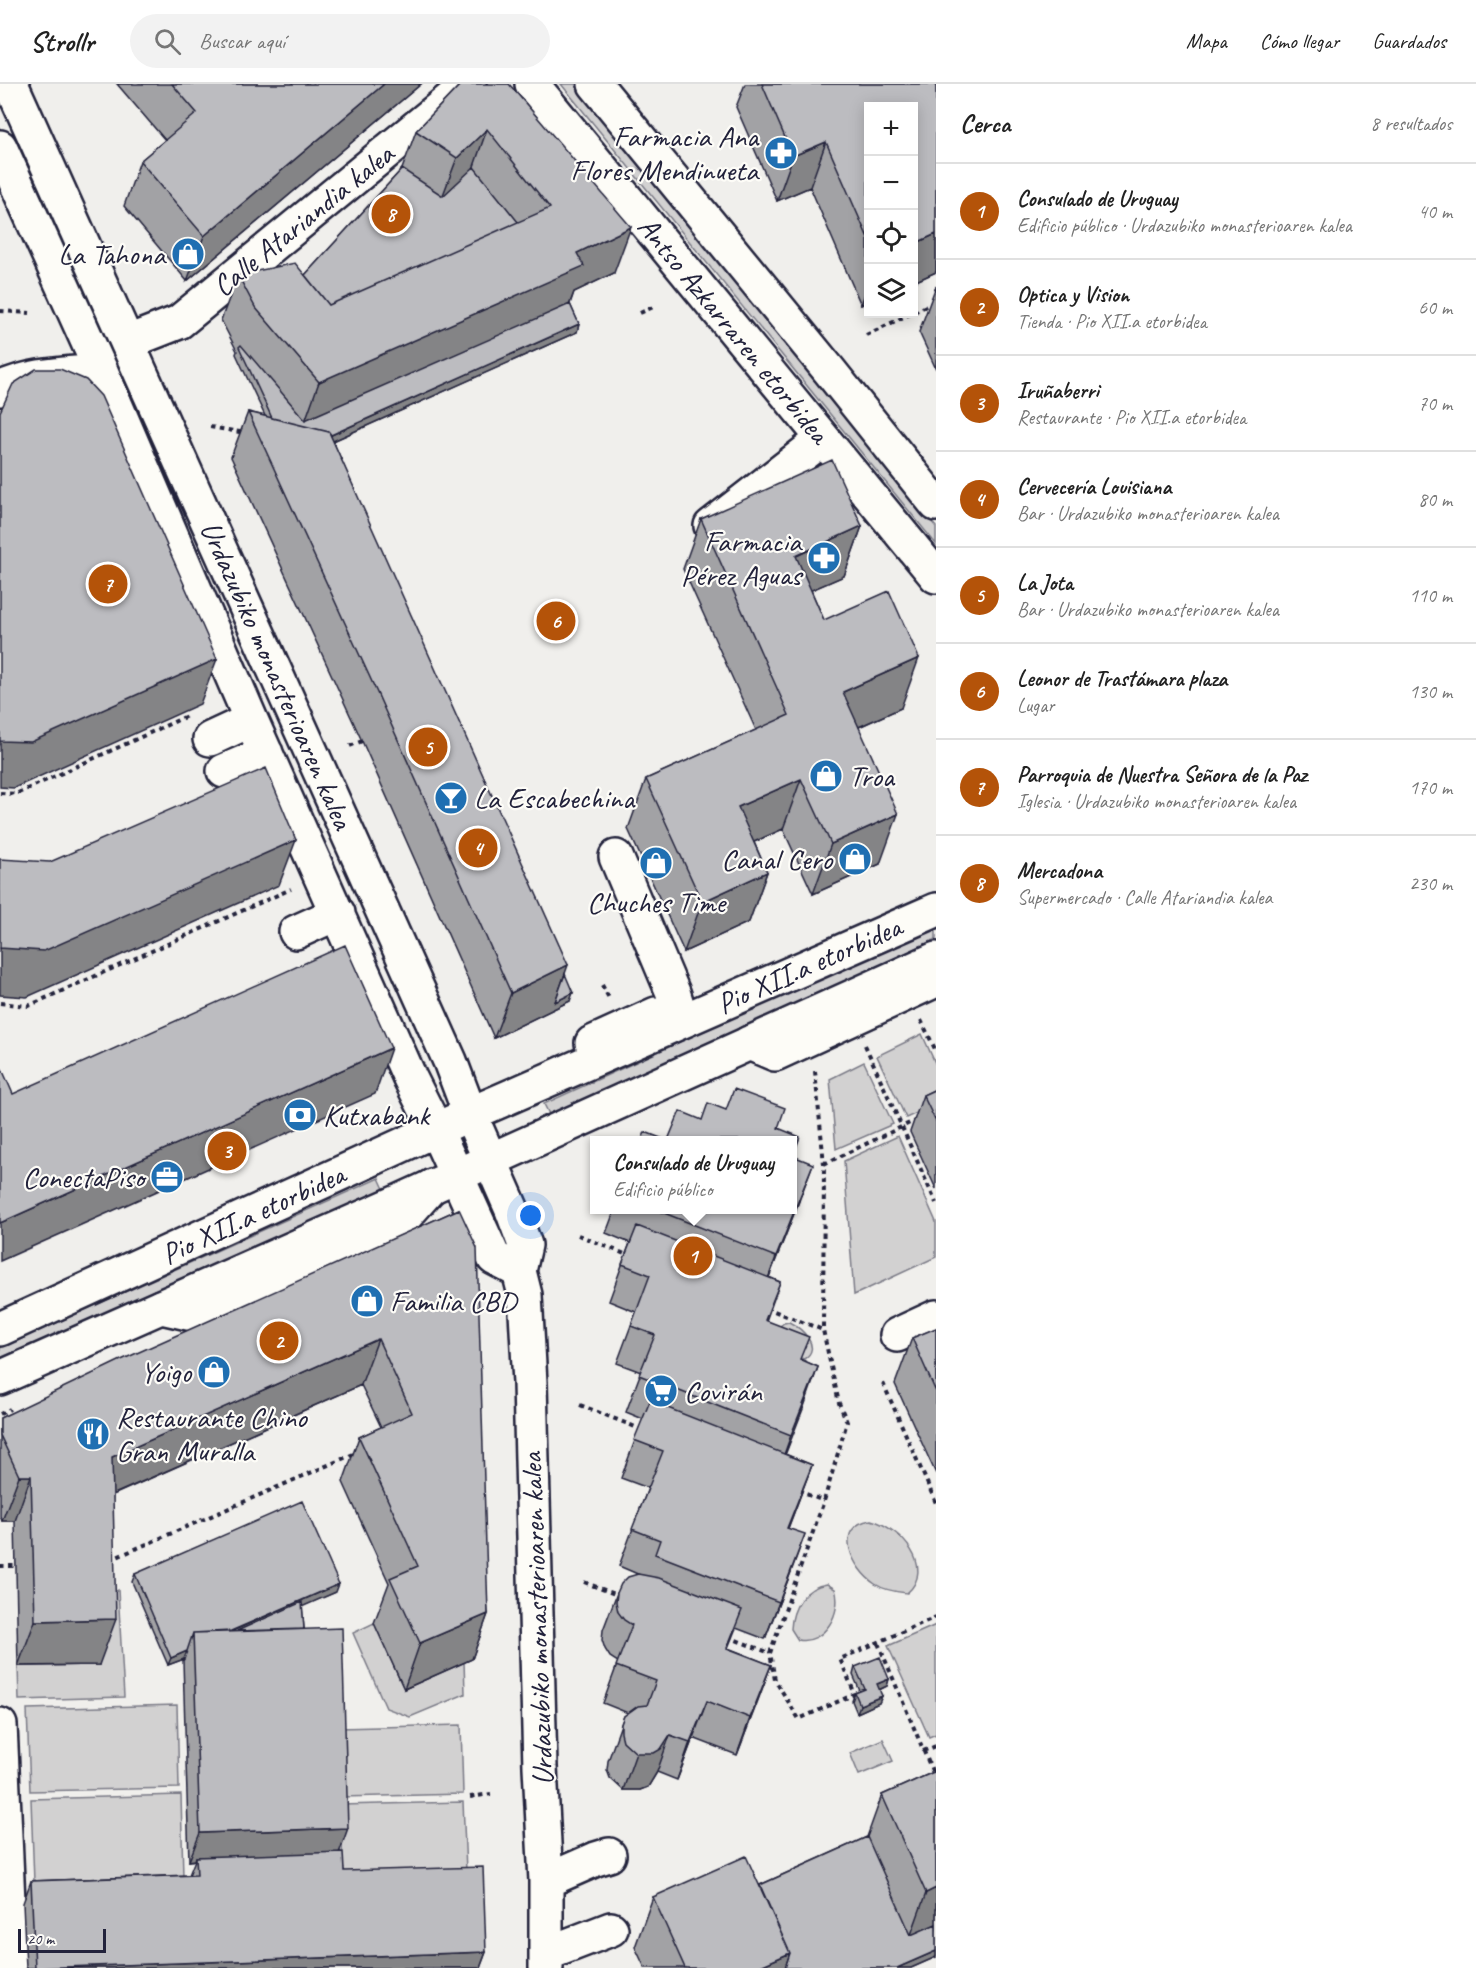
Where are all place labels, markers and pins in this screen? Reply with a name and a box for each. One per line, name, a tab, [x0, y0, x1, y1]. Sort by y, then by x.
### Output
place label: Farmacia Ana Flores Mendinueta	[570, 117, 760, 189]
pharmacy icon: Farmacia Ana Flores Mendinueta	[763, 135, 799, 171]
pin: 8	[372, 192, 410, 236]
place label: La Tahona	[58, 235, 167, 273]
shop icon: La Tahona	[170, 236, 206, 272]
place label: Farmacia Pérez Aguas	[681, 522, 804, 594]
pharmacy icon: Farmacia Pérez Aguas	[806, 540, 842, 576]
pin: 7	[88, 562, 128, 606]
pin: 6	[536, 598, 576, 644]
pin: 5	[408, 724, 448, 770]
place label: Troa	[849, 757, 896, 795]
shop icon: Troa	[808, 758, 844, 794]
place label: La Escabechina	[474, 779, 636, 817]
bar icon: La Escabechina	[433, 780, 469, 816]
pin: 4	[458, 826, 498, 870]
place label: Canal Cero	[721, 840, 833, 878]
shop icon: Canal Cero	[837, 841, 873, 877]
shop icon: Chuches Time	[638, 845, 674, 881]
place label: Chuches Time	[587, 883, 727, 921]
place label: Kutxabank	[323, 1096, 431, 1134]
bank icon: Kutxabank	[282, 1097, 318, 1133]
pin: 3	[208, 1128, 246, 1174]
place label: ConectaPiso	[23, 1158, 147, 1196]
office icon: ConectaPiso	[149, 1159, 185, 1195]
pin: 1	[674, 1234, 712, 1278]
place label: Familia CBD	[390, 1282, 519, 1320]
shop icon: Familia CBD	[349, 1283, 385, 1319]
pin: 2	[260, 1318, 298, 1364]
place label: Yoigo	[140, 1353, 192, 1391]
shop icon: Yoigo	[196, 1354, 232, 1390]
place label: Covirán	[684, 1372, 763, 1410]
supermarket icon: Covirán	[643, 1373, 679, 1409]
place label: Restaurante Chino Gran Muralla	[116, 1398, 308, 1470]
restaurant icon: Restaurante Chino Gran Muralla	[75, 1416, 111, 1452]

